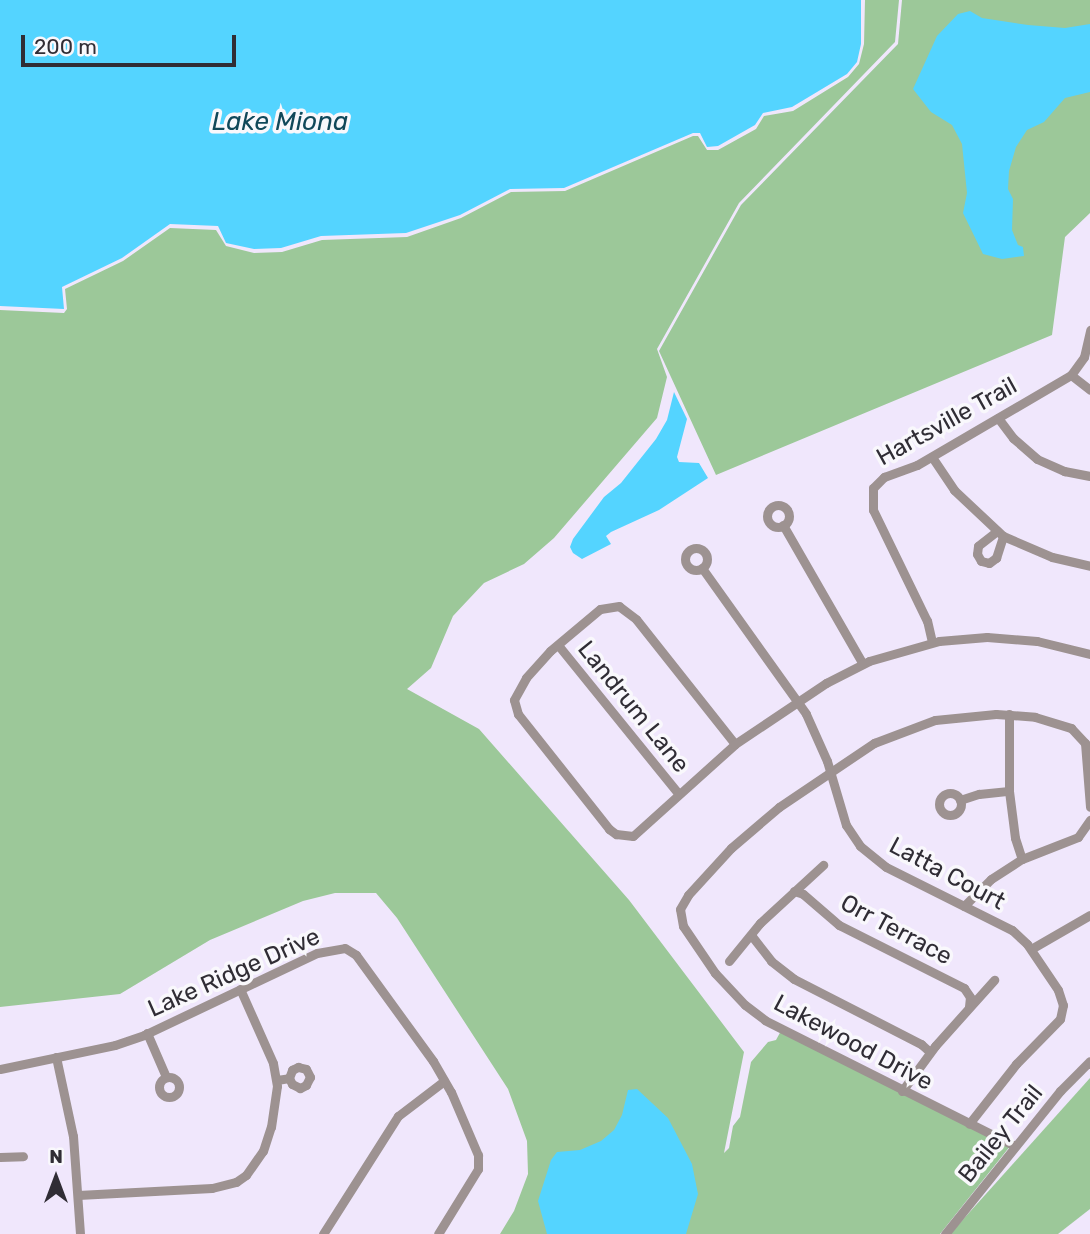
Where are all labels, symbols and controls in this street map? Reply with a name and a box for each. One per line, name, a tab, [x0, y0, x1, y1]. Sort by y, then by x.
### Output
scale bar	[24, 21, 240, 65]
text: 200 m	[34, 34, 97, 59]
water label: Lake Miona	[212, 106, 348, 138]
street label: Hartsville Trail	[872, 371, 1022, 473]
street label: Landrum Lane	[571, 635, 695, 779]
street label: Latta Court	[884, 831, 1010, 917]
street label: Orr Terrace	[835, 888, 957, 972]
street label: Lake Ridge Drive	[144, 922, 324, 1024]
street label: Lakewood Drive	[769, 989, 937, 1097]
street label: Bailey Trail	[952, 1079, 1050, 1189]
north arrow	[21, 1143, 91, 1213]
text: N	[49, 1145, 63, 1168]

